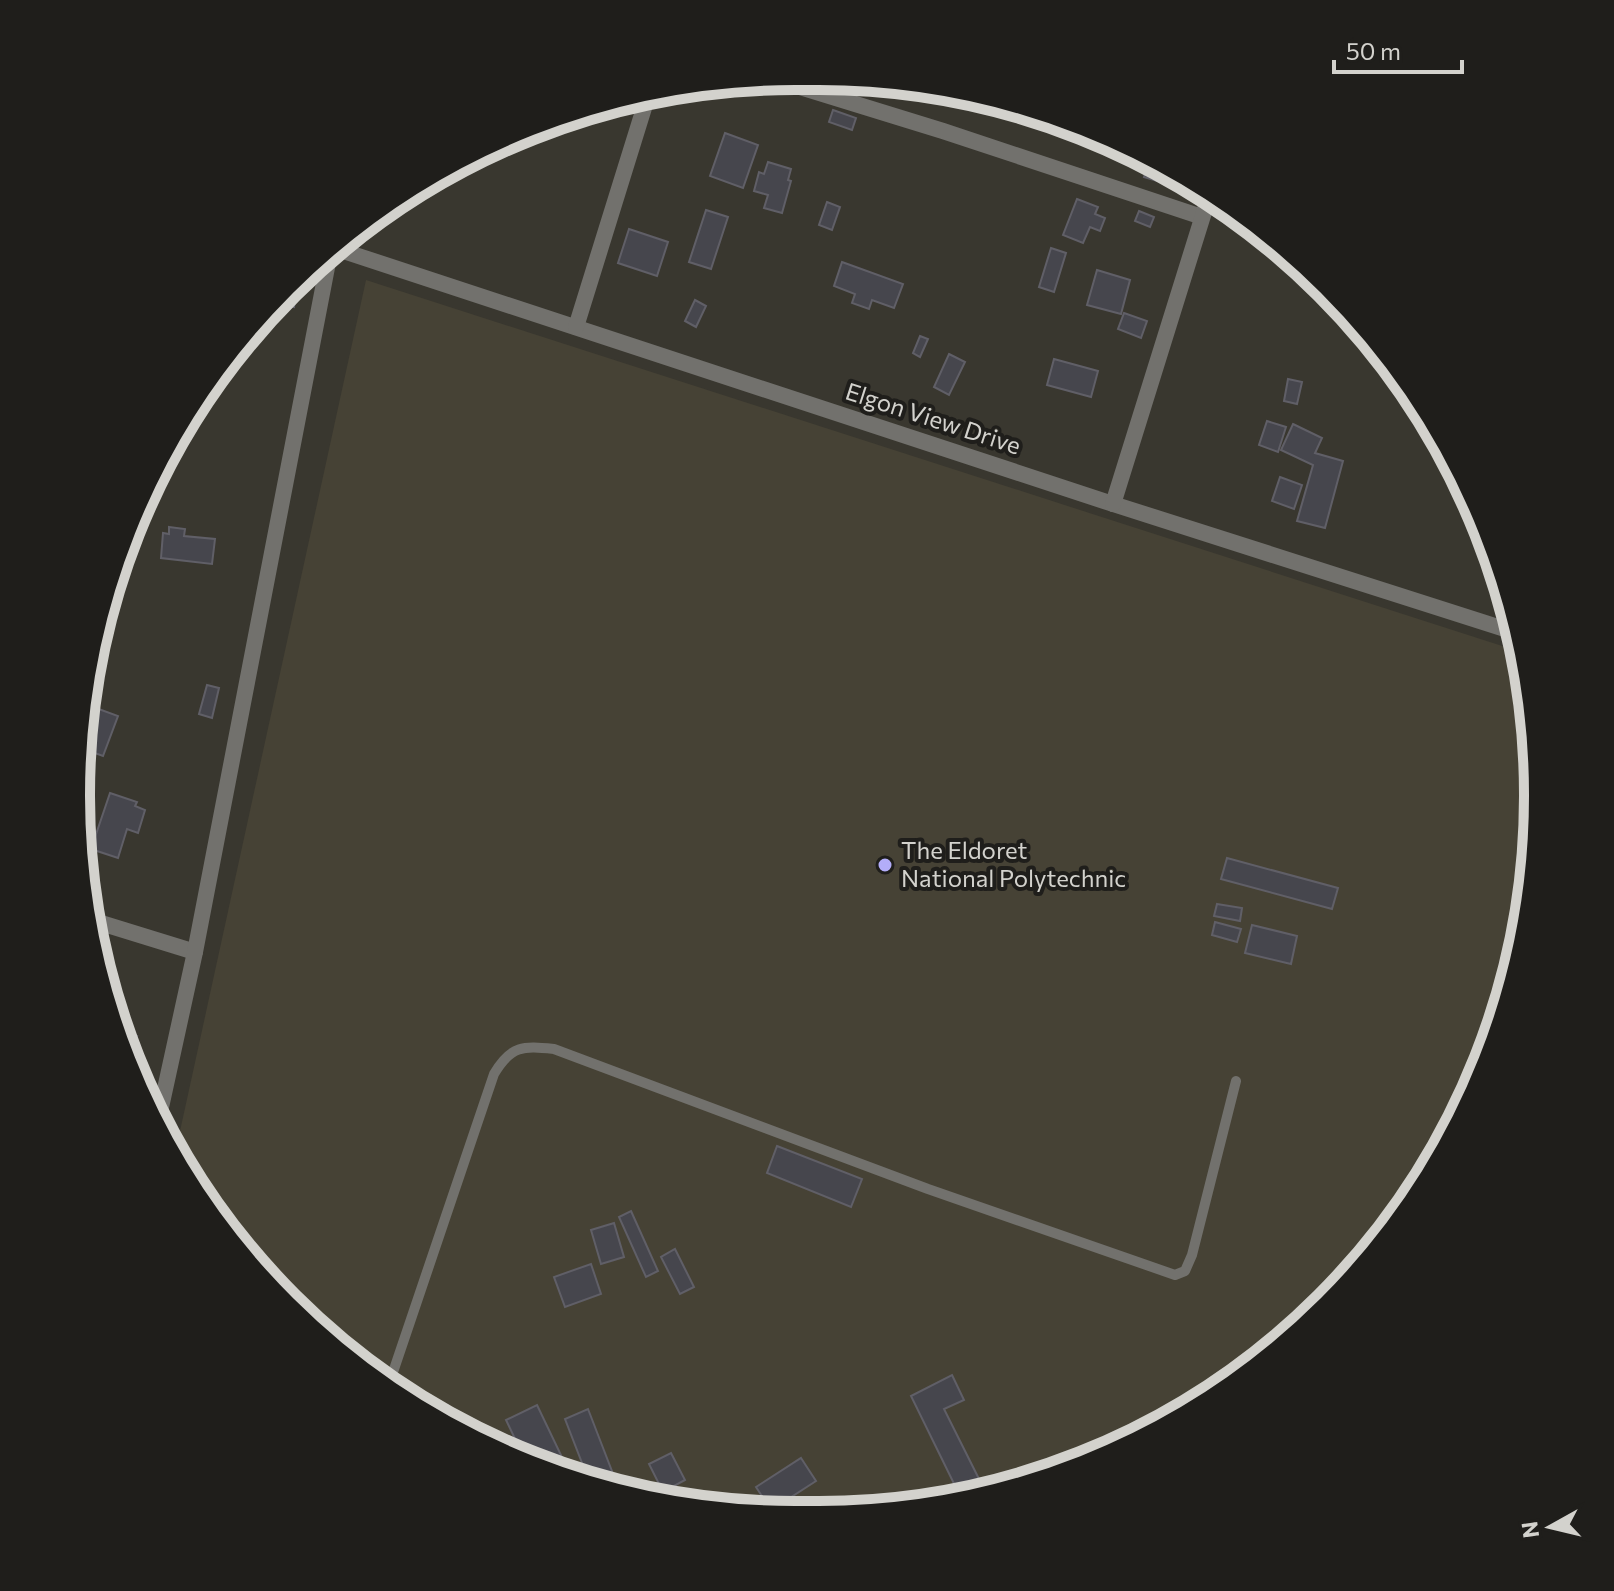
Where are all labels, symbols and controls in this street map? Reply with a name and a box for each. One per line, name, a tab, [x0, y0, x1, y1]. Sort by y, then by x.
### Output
scale bar	[1334, 24, 1462, 74]
text: 50 m	[1346, 36, 1401, 65]
street label: Elgon View Drive	[842, 376, 1025, 460]
place label: The Eldoret National Polytechnic	[901, 835, 1126, 892]
marker: The Eldoret National Polytechnic	[876, 856, 894, 874]
north arrow	[1510, 1487, 1590, 1567]
text: N	[1515, 1520, 1544, 1540]

